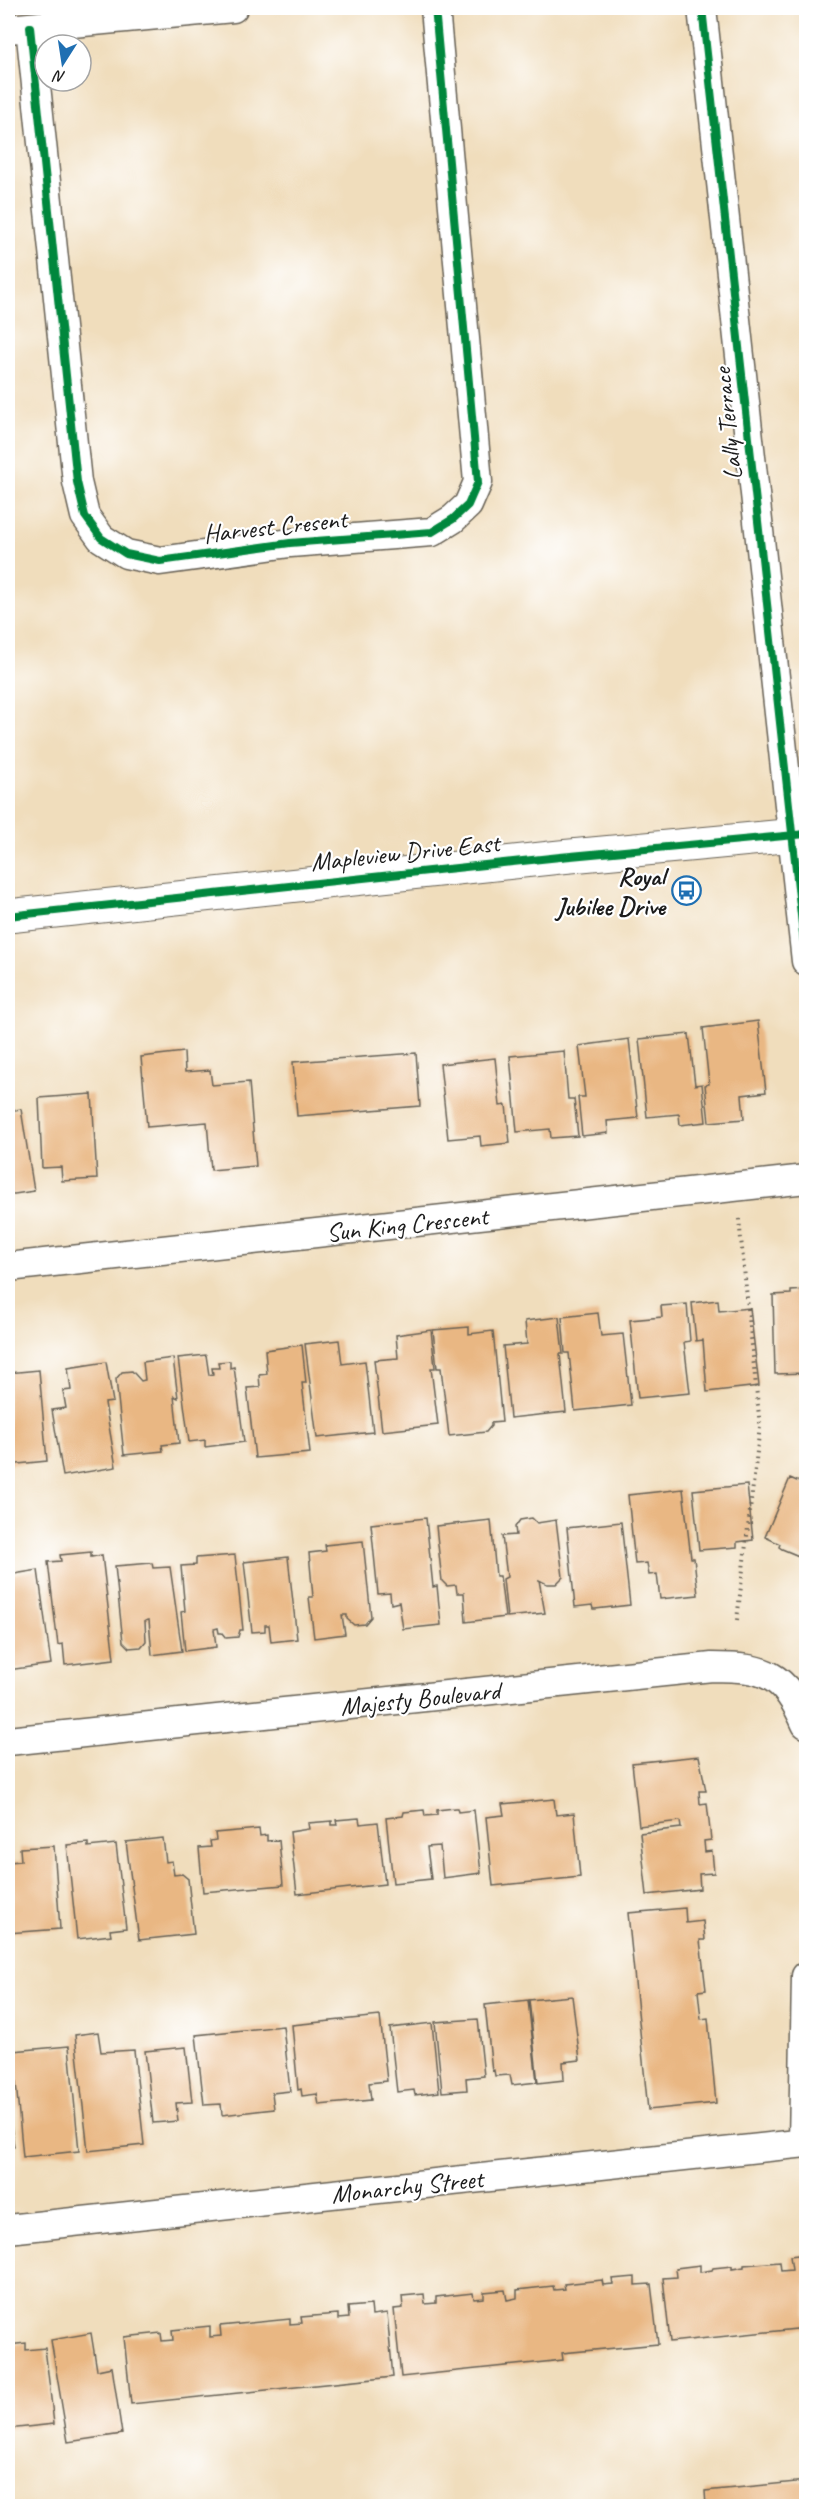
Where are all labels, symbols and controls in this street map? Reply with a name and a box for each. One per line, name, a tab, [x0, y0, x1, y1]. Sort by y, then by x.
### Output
north arrow	[33, 33, 93, 93]
text: N	[50, 65, 67, 88]
street label: Lally Terrace	[705, 364, 750, 482]
street label: Harvest Cresent	[202, 502, 351, 550]
street label: Mapleview Drive East	[309, 826, 503, 879]
place label: Royal Jubilee Drive	[554, 860, 669, 923]
bus stop icon: Royal Jubilee Drive	[670, 875, 702, 907]
street label: Sun King Crescent	[325, 1199, 492, 1249]
street label: Majesty Boulevard	[339, 1673, 505, 1723]
street label: Monarchy Street	[330, 2162, 487, 2211]

